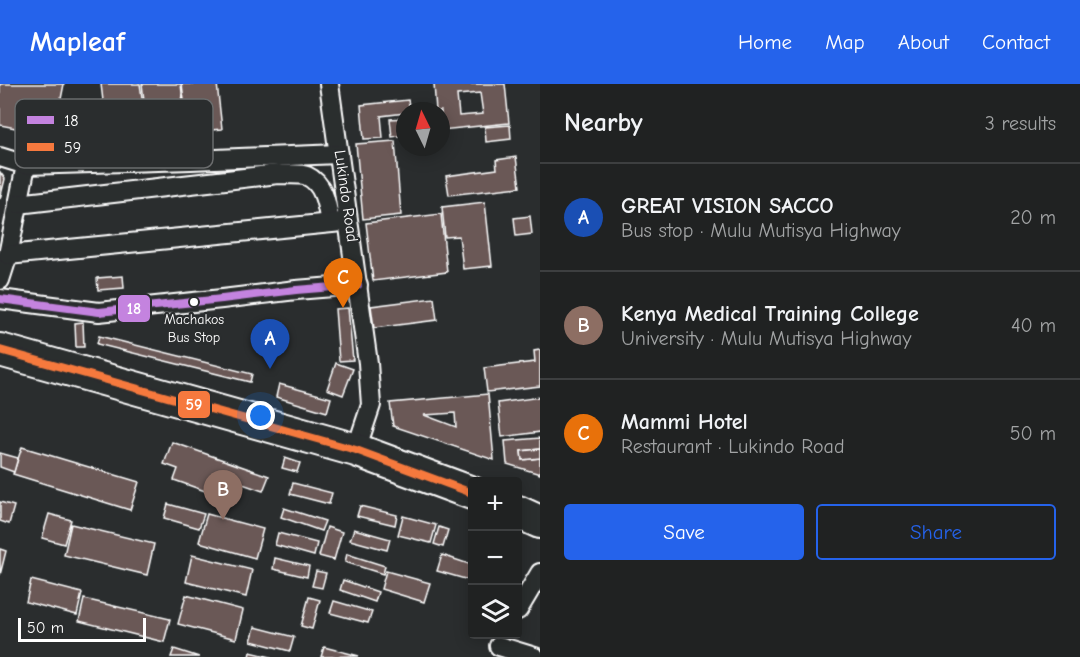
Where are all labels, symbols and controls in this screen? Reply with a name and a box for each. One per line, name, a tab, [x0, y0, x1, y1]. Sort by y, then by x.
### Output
text: Mapleaf	[30, 26, 125, 58]
text: Home	[738, 30, 792, 54]
text: Map	[825, 30, 865, 54]
text: About	[898, 30, 949, 54]
text: Contact	[982, 30, 1050, 54]
legend	[15, 99, 213, 168]
north arrow	[396, 102, 450, 156]
text: Nearby	[564, 108, 643, 138]
text: 18	[64, 112, 79, 130]
text: 3 results	[985, 112, 1056, 135]
text: 59	[64, 139, 81, 157]
street label: Lukindo Road	[331, 149, 361, 243]
text: GREAT VISION SACCO	[621, 193, 834, 219]
text: A	[578, 206, 589, 229]
text: 20 m	[1010, 206, 1056, 229]
text: Bus stop · Mulu Mutisya Highway	[621, 219, 901, 242]
pin: C	[324, 258, 362, 308]
line badge: 18	[117, 294, 151, 323]
marker: Machakos Bus Stop	[188, 296, 200, 308]
text: 18	[127, 300, 141, 318]
text: Kenya Medical Training College	[621, 301, 919, 327]
place label: Machakos Bus Stop	[164, 311, 224, 346]
text: B	[577, 314, 590, 337]
text: 40 m	[1011, 314, 1056, 337]
pin: A	[250, 320, 290, 369]
text: University · Mulu Mutisya Highway	[621, 327, 911, 350]
line badge: 59	[177, 390, 211, 419]
text: 59	[186, 396, 202, 414]
your location	[246, 401, 275, 430]
text: Mammi Hotel	[621, 409, 748, 435]
text: C	[577, 422, 590, 445]
text: 50 m	[1010, 422, 1056, 445]
text: Restaurant · Lukindo Road	[621, 435, 845, 458]
pin: B	[204, 470, 242, 520]
map controls	[468, 477, 522, 639]
button: +	[468, 477, 522, 531]
button: Save	[564, 504, 804, 560]
button: Share	[816, 504, 1056, 560]
button: −	[468, 531, 522, 585]
button: layers	[468, 585, 522, 639]
scale bar	[18, 615, 146, 642]
text: 50 m	[27, 619, 64, 637]

